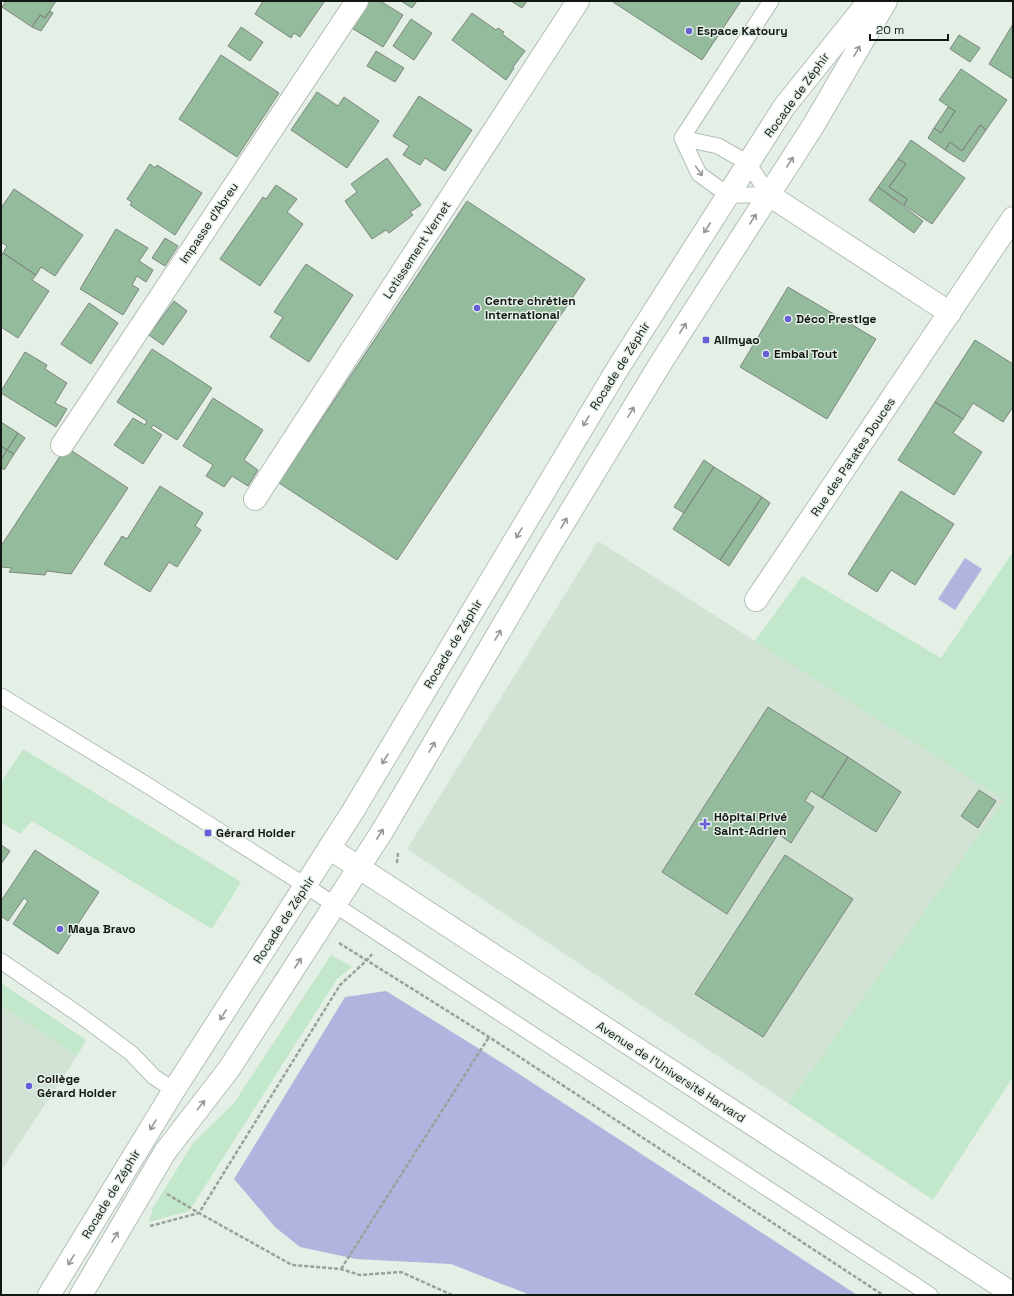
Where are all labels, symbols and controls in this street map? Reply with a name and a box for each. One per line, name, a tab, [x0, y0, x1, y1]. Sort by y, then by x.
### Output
scale bar	[870, 16, 948, 42]
text: 20 m	[876, 22, 904, 38]
place label: Espace Katoury	[697, 23, 788, 39]
marker: Espace Katoury	[684, 26, 694, 36]
one-way arrow	[854, 45, 862, 57]
street label: Rocade de Zéphir	[761, 49, 833, 141]
one-way arrow	[786, 157, 794, 168]
one-way arrow	[695, 165, 703, 176]
street label: Impasse d'Abreu	[176, 179, 242, 267]
street label: Lotissement Vernet	[379, 198, 455, 302]
one-way arrow	[749, 214, 757, 225]
one-way arrow	[703, 222, 711, 233]
place label: Centre chrétien international	[485, 293, 576, 323]
marker: Centre chrétien international	[472, 303, 482, 313]
place label: Déco Prestige	[796, 311, 877, 327]
marker: Déco Prestige	[783, 314, 793, 324]
street label: Rocade de Zéphir	[586, 318, 654, 413]
one-way arrow	[678, 323, 687, 334]
place label: Alimyao	[714, 332, 760, 348]
marker: Alimyao	[701, 335, 711, 345]
place label: Embal Tout	[774, 346, 838, 362]
marker: Embal Tout	[761, 349, 771, 359]
street label: Rue des Patates Douces	[807, 394, 899, 520]
one-way arrow	[627, 407, 635, 418]
one-way arrow	[582, 415, 590, 426]
one-way arrow	[560, 517, 568, 529]
one-way arrow	[515, 527, 523, 539]
street label: Rocade de Zéphir	[420, 596, 486, 691]
one-way arrow	[494, 629, 502, 641]
one-way arrow	[428, 741, 436, 753]
one-way arrow	[380, 753, 388, 765]
place label: Hôpital Privé Saint-Adrien	[714, 809, 787, 839]
marker: Hôpital Privé Saint-Adrien	[699, 818, 711, 830]
place label: Gérard Holder	[216, 825, 296, 841]
marker: Gérard Holder	[203, 828, 213, 838]
one-way arrow	[376, 829, 384, 840]
street label: Rocade de Zéphir	[250, 873, 319, 967]
place label: Maya Bravo	[68, 921, 136, 937]
marker: Maya Bravo	[55, 924, 65, 934]
one-way arrow	[294, 958, 302, 969]
one-way arrow	[218, 1009, 226, 1021]
street label: Avenue de l'Université Harvard	[593, 1018, 749, 1126]
place label: Collège Gérard Holder	[37, 1071, 117, 1101]
marker: Collège Gérard Holder	[24, 1081, 34, 1091]
one-way arrow	[197, 1100, 205, 1111]
one-way arrow	[149, 1119, 157, 1130]
street label: Rocade de Zéphir	[78, 1146, 144, 1241]
one-way arrow	[111, 1231, 119, 1243]
one-way arrow	[66, 1254, 74, 1266]

